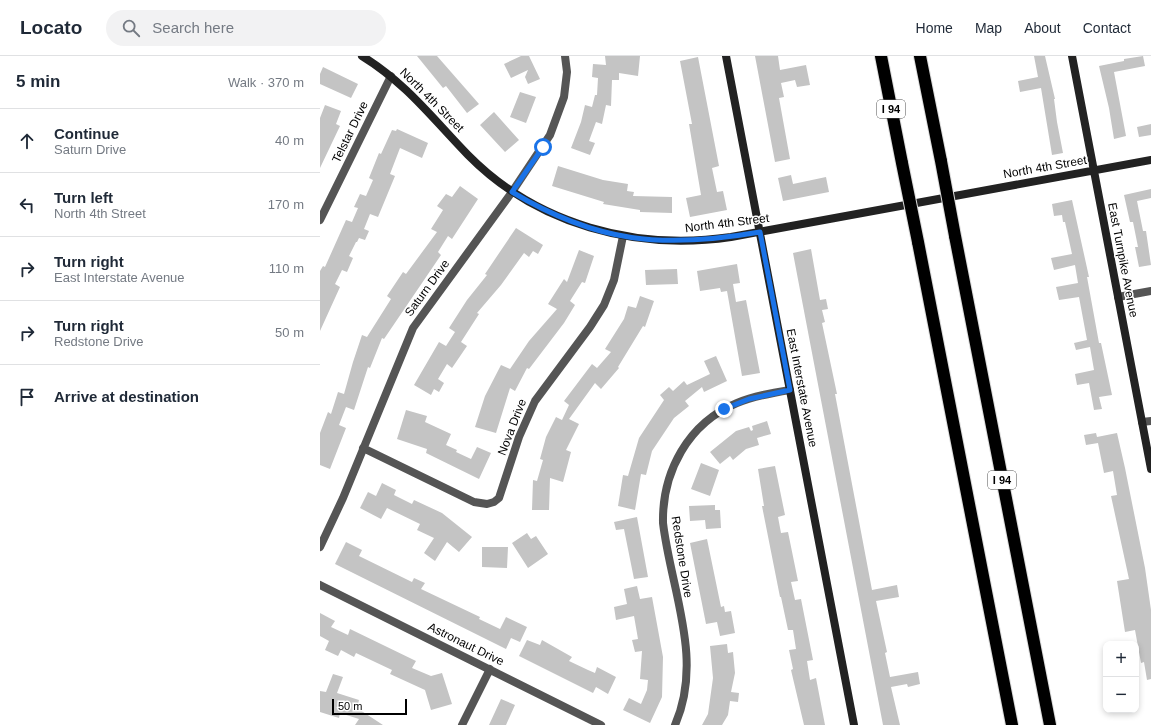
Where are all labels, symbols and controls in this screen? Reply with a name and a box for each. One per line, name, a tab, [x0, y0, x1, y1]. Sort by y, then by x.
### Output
search box	[106, 10, 386, 46]
text: Locato	[20, 17, 82, 38]
icon: search	[120, 17, 142, 39]
text: Search here	[152, 19, 234, 36]
text: Home	[916, 20, 953, 36]
text: Map	[975, 20, 1002, 36]
text: About	[1024, 20, 1061, 36]
text: Contact	[1083, 20, 1131, 36]
street label: North 4th Street	[397, 65, 467, 135]
text: 5 min	[16, 72, 60, 91]
text: Walk · 370 m	[228, 75, 304, 90]
street label: Telstar Drive	[329, 99, 371, 165]
road number: I 94	[877, 100, 905, 118]
text: Continue	[54, 125, 119, 142]
icon: ahead	[16, 130, 38, 152]
text: 40 m	[275, 133, 304, 148]
route start	[534, 138, 552, 156]
text: Saturn Drive	[54, 142, 126, 157]
street label: North 4th Street	[1002, 153, 1089, 181]
text: Turn left	[54, 189, 113, 206]
icon: left	[16, 194, 38, 216]
text: 170 m	[268, 197, 304, 212]
street label: East Turnpike Avenue	[1105, 201, 1141, 319]
text: North 4th Street	[54, 206, 146, 221]
street label: North 4th Street	[684, 211, 771, 235]
text: Turn right	[54, 253, 124, 270]
street label: Saturn Drive	[402, 257, 452, 319]
icon: right	[16, 258, 38, 280]
text: 110 m	[269, 261, 304, 276]
text: East Interstate Avenue	[54, 270, 185, 285]
text: Turn right	[54, 317, 124, 334]
icon: right	[16, 322, 38, 344]
text: 50 m	[275, 325, 304, 340]
street label: East Interstate Avenue	[784, 328, 820, 449]
text: Redstone Drive	[54, 334, 144, 349]
icon: arrive	[16, 386, 38, 408]
text: Arrive at destination	[54, 388, 199, 405]
street label: Nova Drive	[495, 396, 529, 457]
route end	[715, 400, 733, 418]
road number: I 94	[988, 471, 1016, 489]
street label: Redstone Drive	[669, 515, 695, 599]
street label: Astronaut Drive	[426, 620, 507, 669]
map controls	[1103, 641, 1139, 713]
button: +	[1103, 641, 1139, 677]
button: −	[1103, 677, 1139, 713]
scale bar	[332, 697, 407, 716]
text: 50 m	[338, 700, 362, 712]

